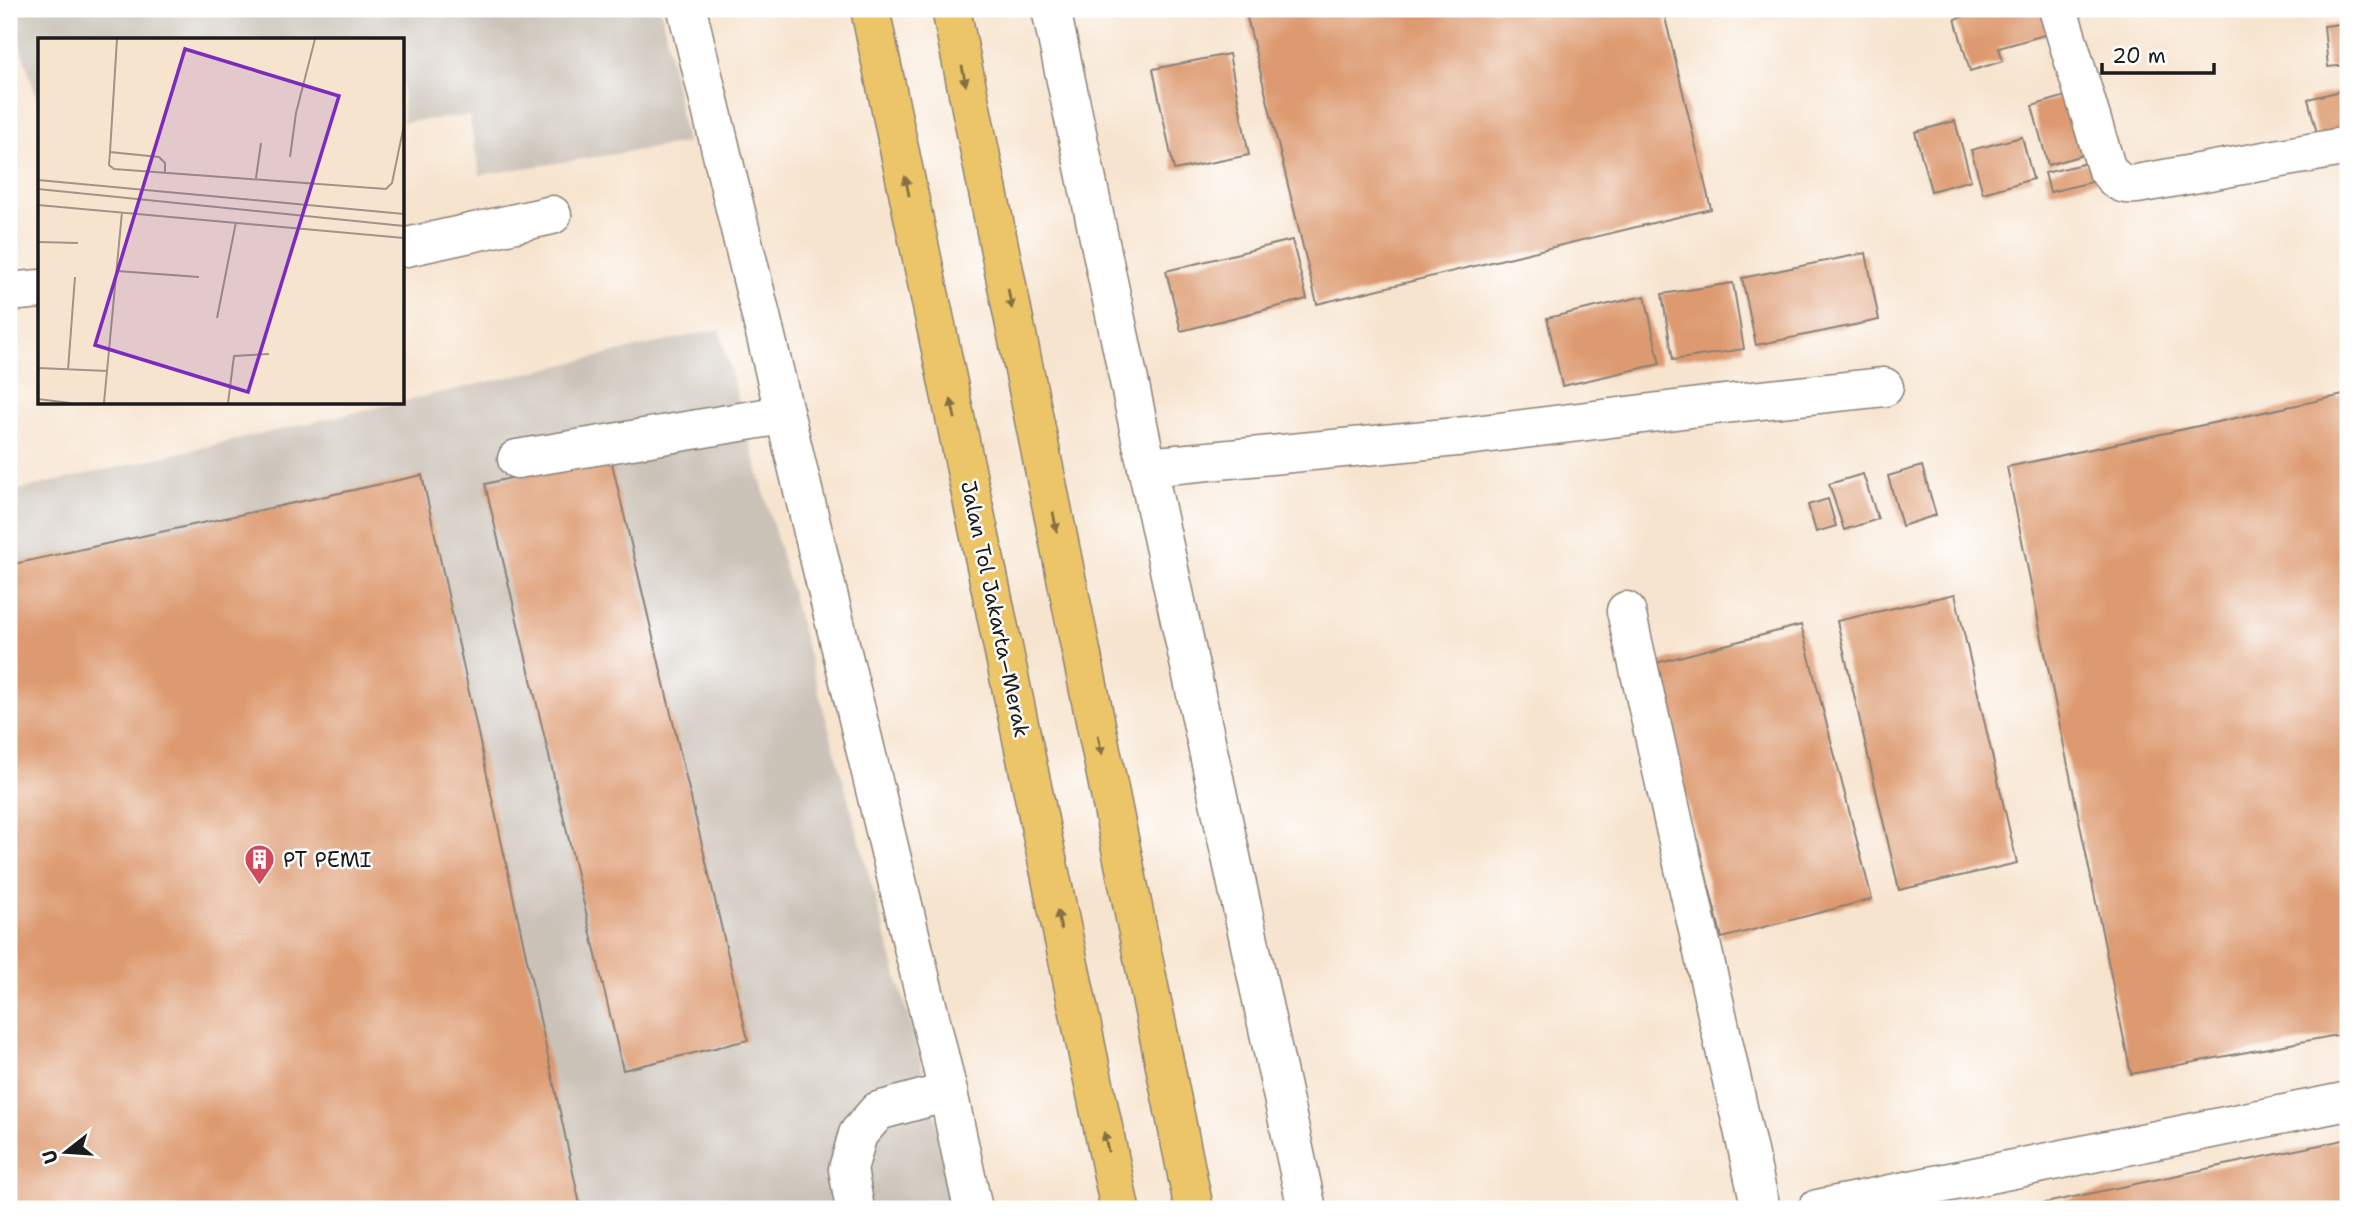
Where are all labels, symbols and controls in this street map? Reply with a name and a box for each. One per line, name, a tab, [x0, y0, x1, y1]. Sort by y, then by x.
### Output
scale bar	[2102, 32, 2214, 76]
inset map	[38, 38, 404, 404]
text: 20 m	[2112, 42, 2166, 70]
one-way arrow	[959, 65, 970, 87]
one-way arrow	[901, 175, 912, 197]
one-way arrow	[1004, 288, 1015, 310]
one-way arrow	[948, 398, 959, 420]
street label: Jalan Tol Jakarta–Merak	[954, 478, 1036, 740]
one-way arrow	[1049, 511, 1060, 533]
one-way arrow	[1095, 734, 1106, 756]
building icon: PT PEMI	[243, 843, 277, 887]
place label: PT PEMI	[283, 846, 371, 874]
one-way arrow	[1054, 909, 1065, 931]
north arrow	[32, 1116, 102, 1186]
one-way arrow	[1100, 1131, 1111, 1153]
text: U	[36, 1147, 64, 1167]

